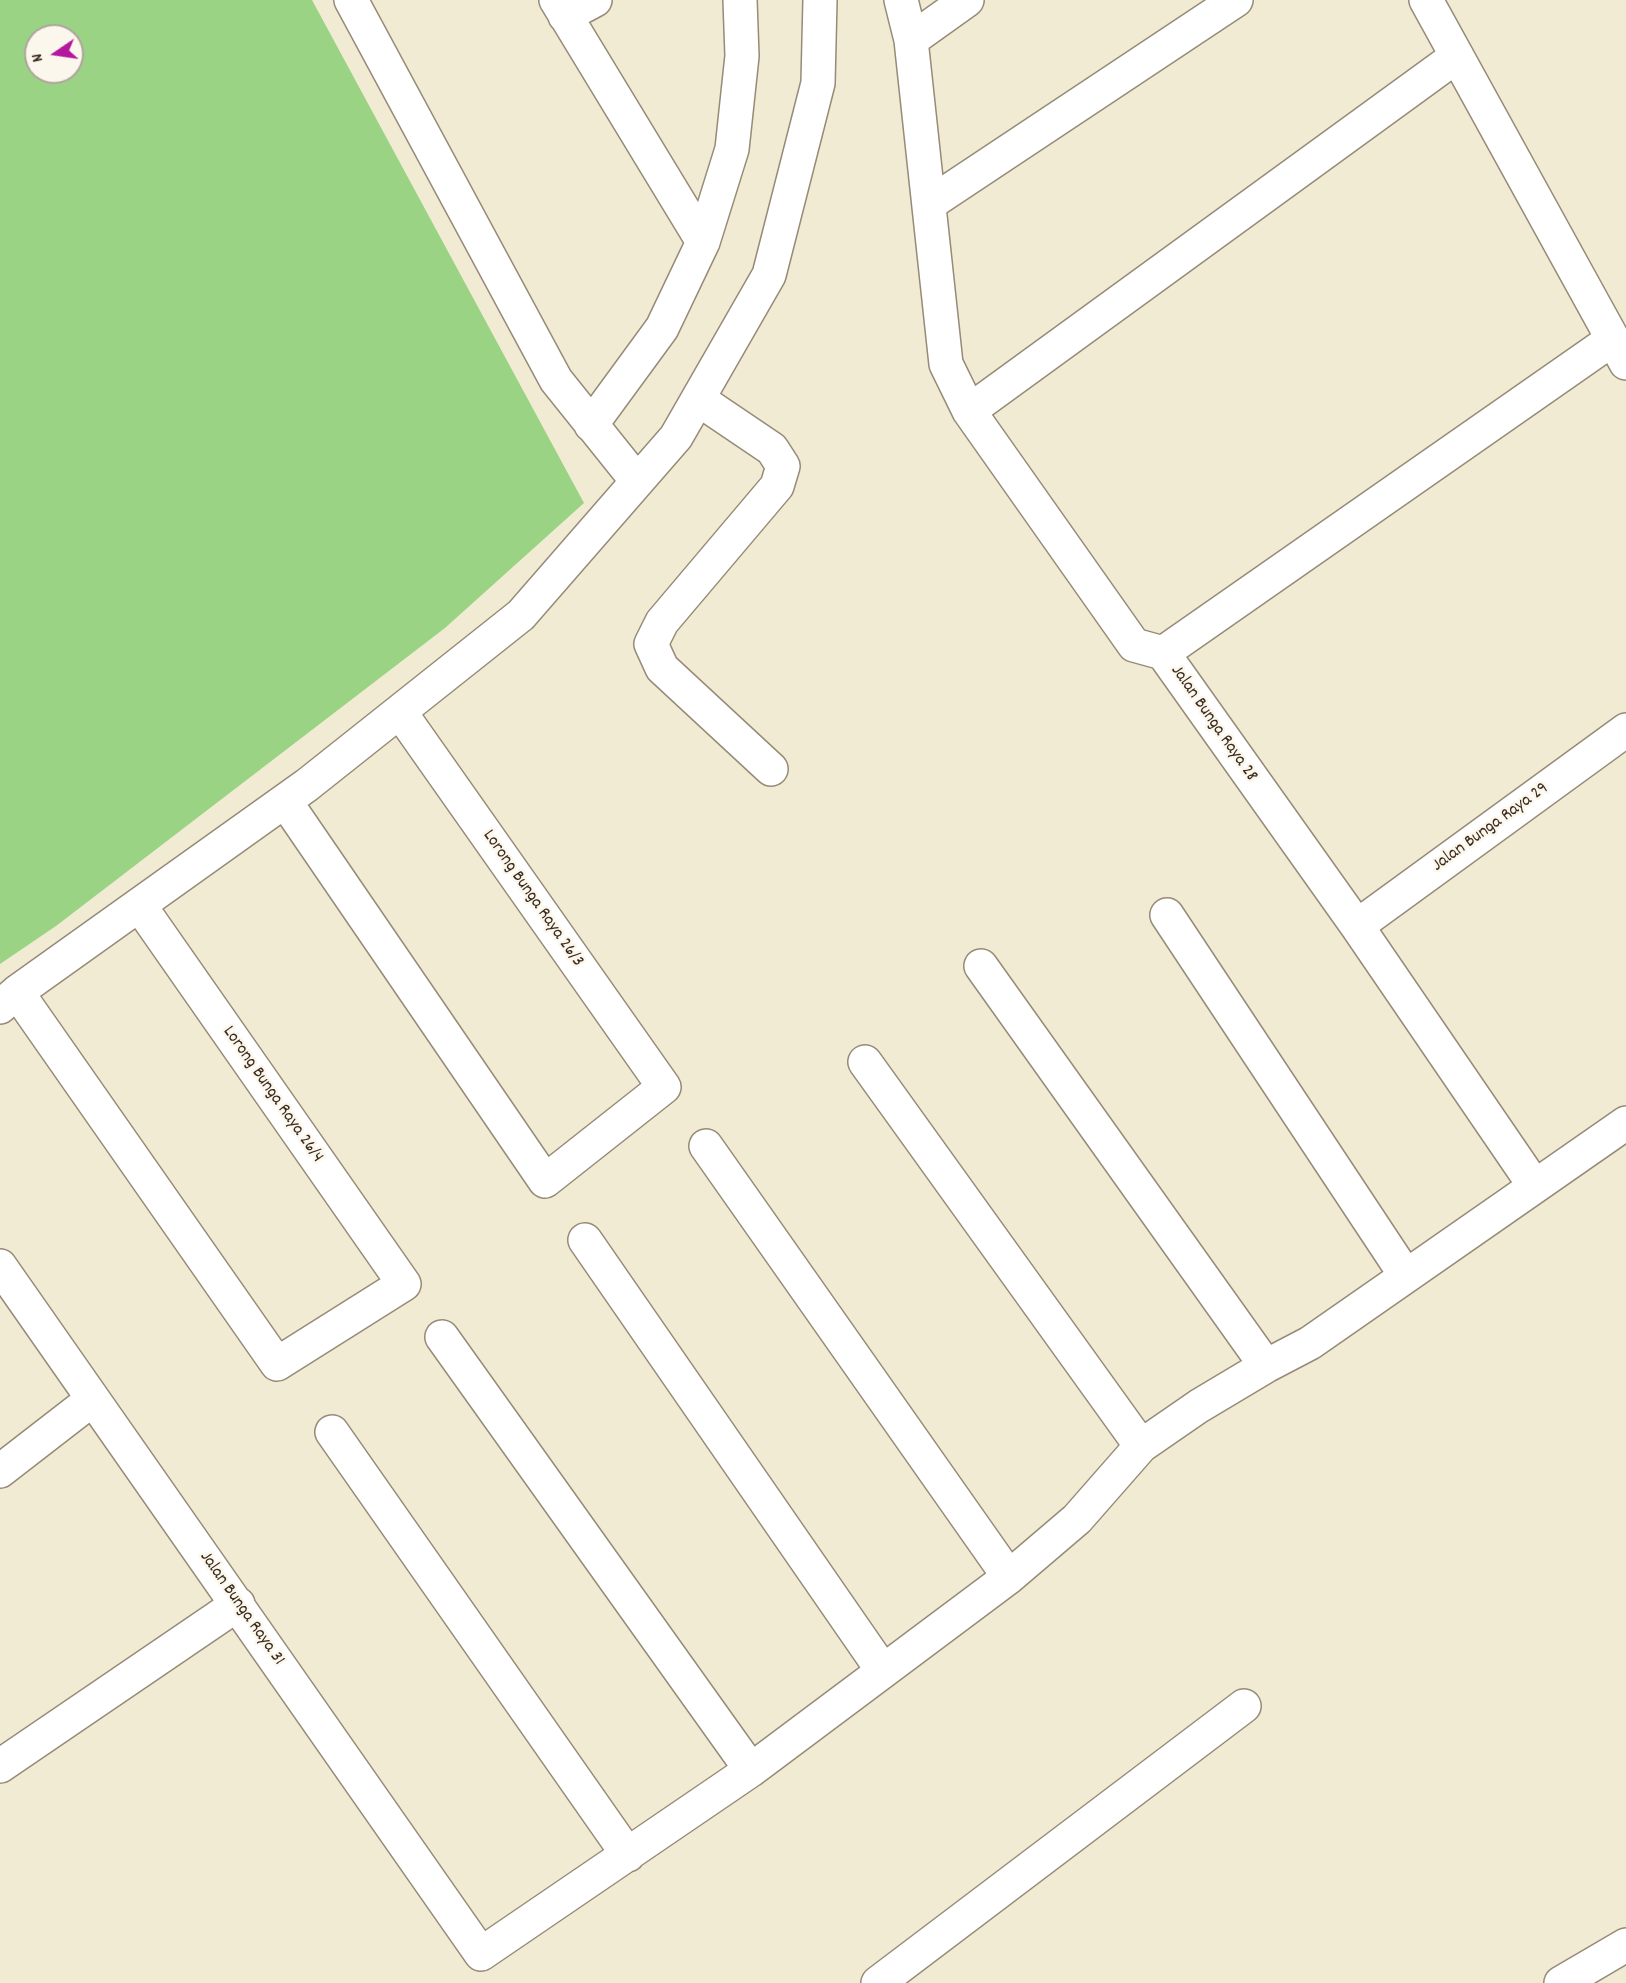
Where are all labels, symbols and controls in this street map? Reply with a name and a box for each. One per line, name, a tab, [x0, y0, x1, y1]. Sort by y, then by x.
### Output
north arrow	[24, 24, 84, 84]
text: N	[26, 51, 50, 64]
street label: Jalan Bunga Raya 28	[1165, 662, 1261, 786]
street label: Jalan Bunga Raya 29	[1429, 779, 1553, 877]
street label: Lorong Bunga Raya 26/3	[477, 826, 587, 972]
street label: Lorong Bunga Raya 26/4	[217, 1023, 327, 1167]
street label: Jalan Bunga Raya 31	[194, 1548, 288, 1670]

